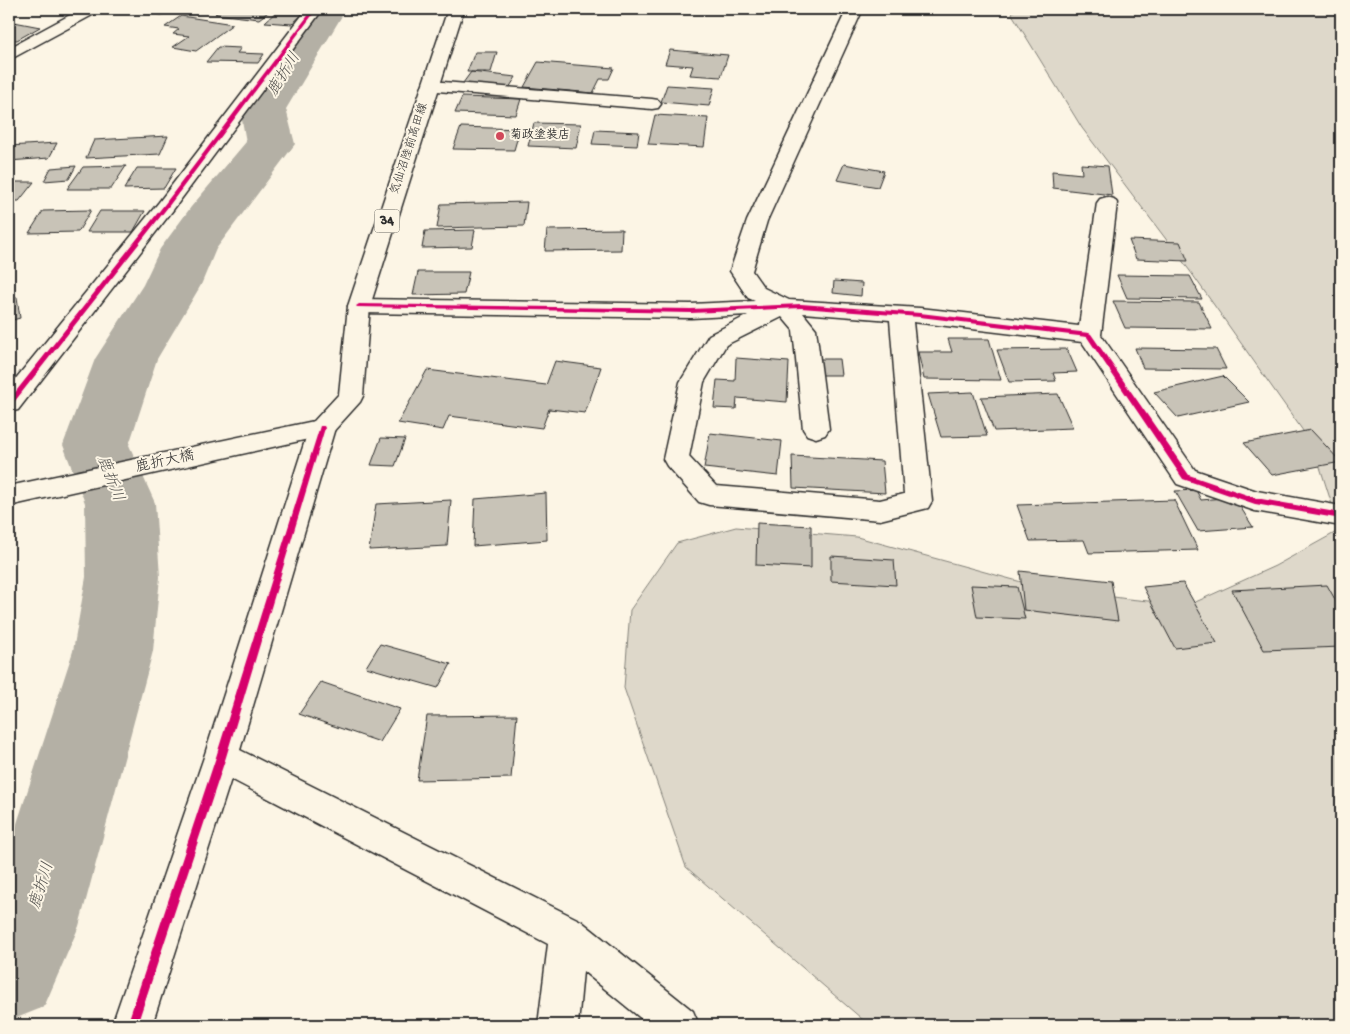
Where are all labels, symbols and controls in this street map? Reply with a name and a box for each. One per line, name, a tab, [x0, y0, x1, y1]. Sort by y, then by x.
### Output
water label: 鹿折川	[263, 49, 306, 100]
street label: 気仙沼陸前高田線	[388, 101, 431, 197]
place label: 菊政塗装店	[510, 128, 570, 143]
marker: 菊政塗装店	[494, 130, 506, 142]
road number: 34	[374, 210, 400, 232]
street label: 鹿折大橋	[134, 446, 196, 477]
water label: 鹿折川	[92, 453, 127, 505]
water label: 鹿折川	[26, 860, 59, 912]

